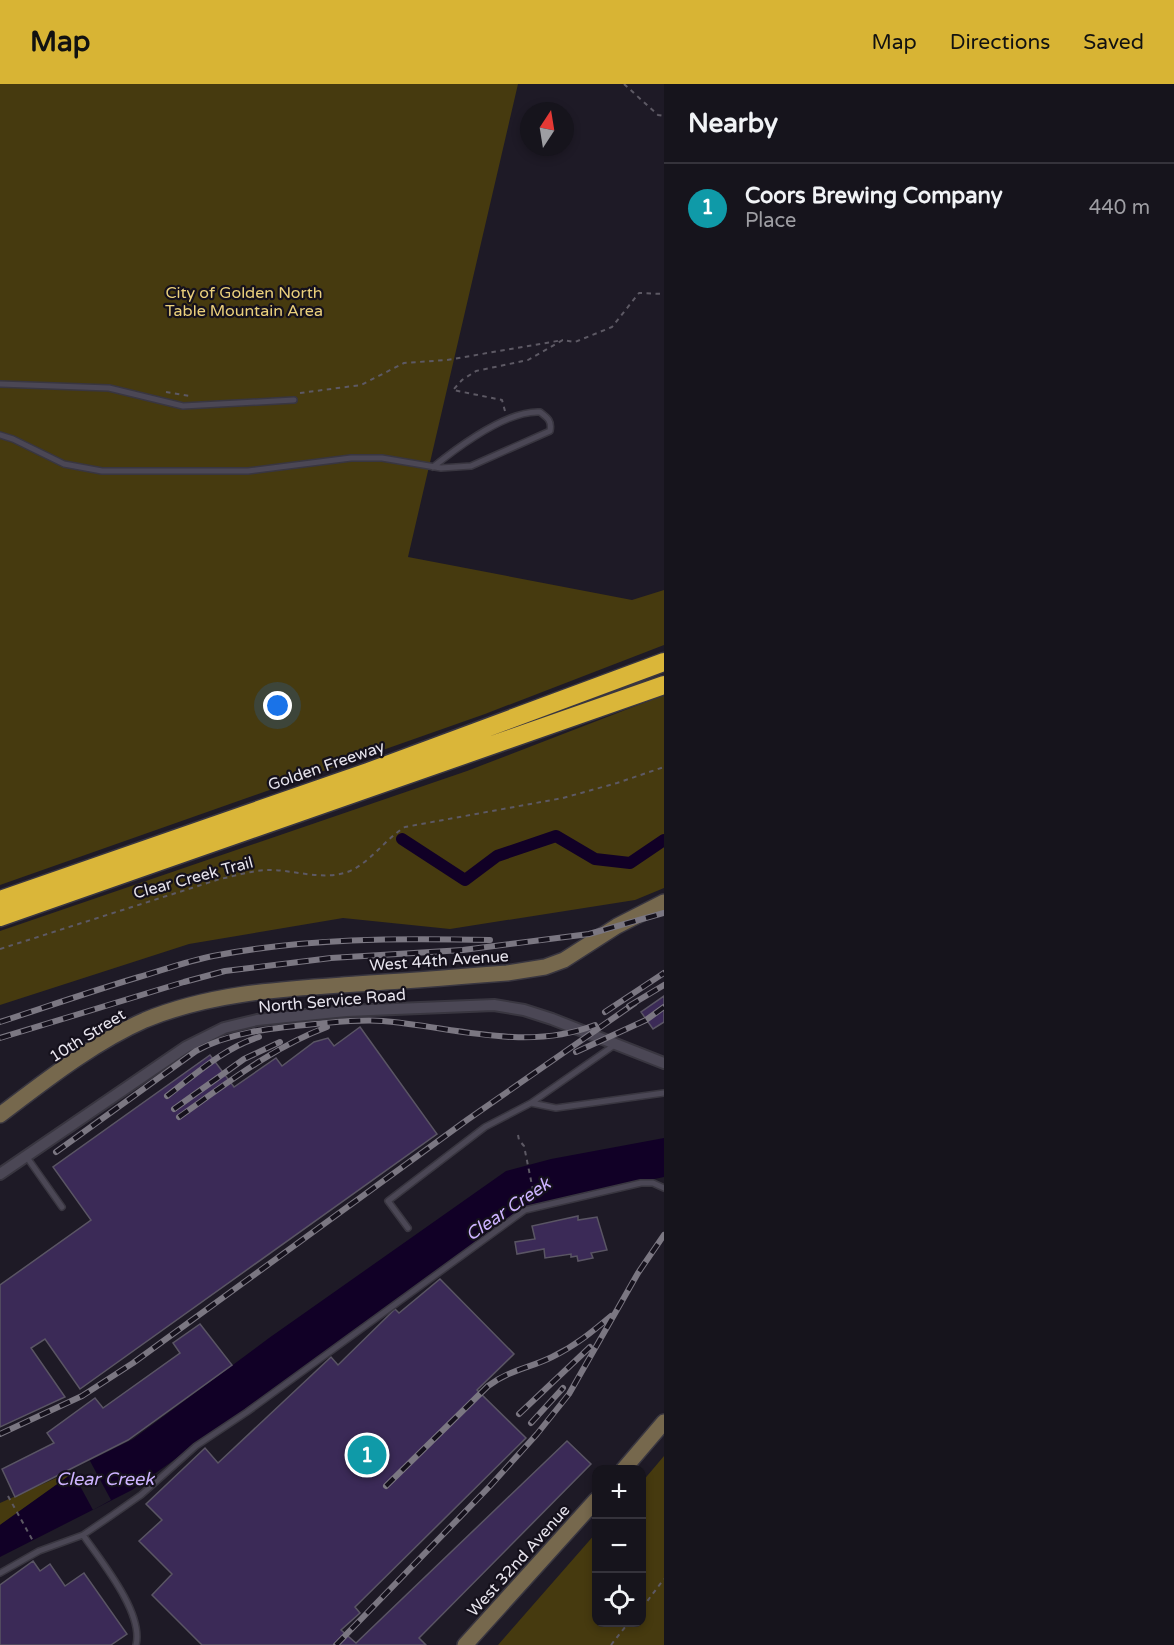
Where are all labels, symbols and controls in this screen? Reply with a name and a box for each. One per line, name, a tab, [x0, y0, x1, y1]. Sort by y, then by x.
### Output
text: Map	[30, 25, 90, 59]
text: Map	[871, 30, 917, 55]
text: Directions	[950, 30, 1050, 55]
text: Saved	[1083, 30, 1144, 55]
north arrow	[520, 102, 574, 156]
text: Nearby	[688, 108, 778, 139]
text: Coors Brewing Company	[745, 183, 1003, 209]
text: 1	[701, 196, 714, 220]
text: 440 m	[1089, 196, 1150, 220]
text: Place	[745, 209, 796, 233]
park label: City of Golden North Table Mountain Area	[165, 283, 323, 321]
your location	[263, 691, 292, 720]
street label: Golden Freeway	[265, 736, 388, 795]
street label: Clear Creek Trail	[131, 852, 255, 904]
street label: West 44th Avenue	[369, 946, 509, 976]
street label: North Service Road	[258, 985, 407, 1017]
street label: 10th Street	[46, 1005, 129, 1067]
water label: Clear Creek	[461, 1172, 556, 1246]
pin: 1	[348, 1432, 386, 1478]
map controls	[592, 1465, 646, 1627]
button: +	[592, 1465, 646, 1519]
water label: Clear Creek	[56, 1468, 155, 1490]
street label: West 32nd Avenue	[463, 1501, 574, 1621]
button: −	[592, 1519, 646, 1573]
button: locate	[592, 1573, 646, 1627]

